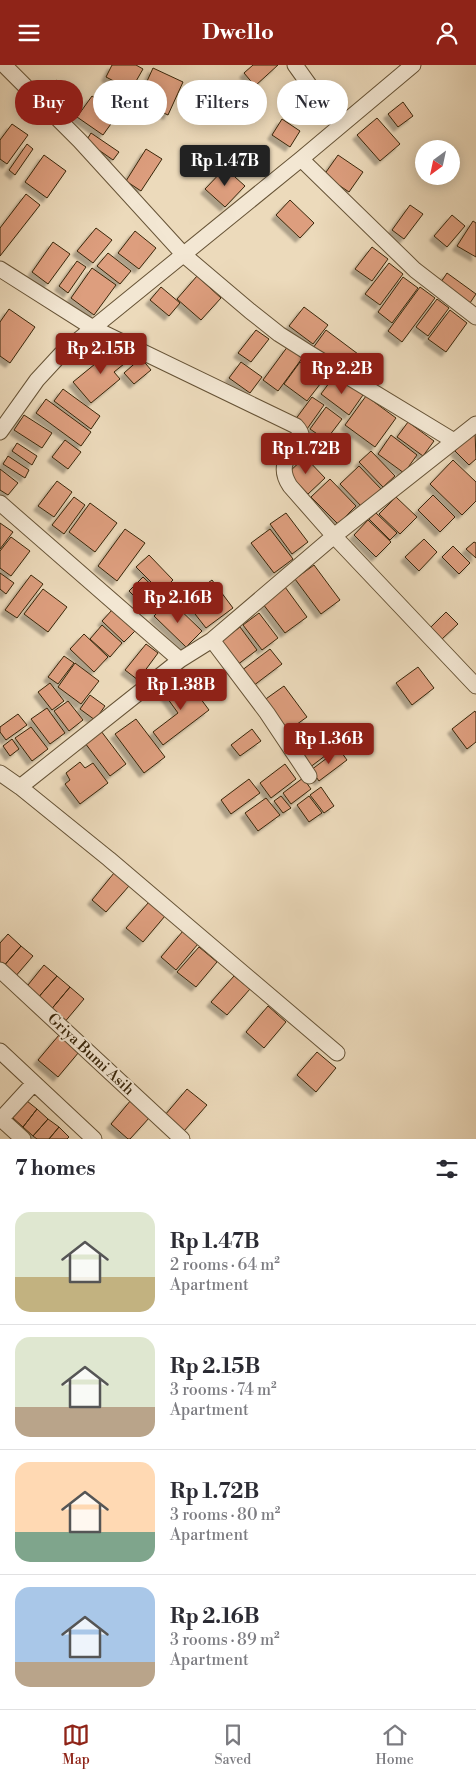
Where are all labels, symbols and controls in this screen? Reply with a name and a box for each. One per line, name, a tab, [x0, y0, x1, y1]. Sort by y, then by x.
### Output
icon: menu	[15, 19, 43, 47]
text: Dwello	[202, 19, 274, 46]
icon: person	[433, 19, 461, 47]
chip: Buy	[15, 80, 83, 125]
chip: Rent	[93, 80, 167, 125]
chip: Filters	[177, 80, 267, 125]
chip: New	[277, 80, 348, 125]
north arrow	[415, 140, 460, 185]
map controls	[415, 140, 460, 185]
pin: Rp 1.47B	[173, 145, 277, 187]
text: Rp 1.47B	[191, 151, 259, 171]
pin: Rp 2.15B	[49, 333, 153, 375]
text: Rp 2.15B	[67, 339, 135, 359]
pin: Rp 2.2B	[296, 353, 388, 395]
text: Rp 2.2B	[312, 359, 372, 379]
pin: Rp 1.72B	[254, 433, 358, 475]
text: Rp 1.72B	[272, 439, 340, 459]
pin: Rp 2.16B	[126, 581, 230, 624]
text: Rp 2.16B	[144, 588, 212, 608]
pin: Rp 1.38B	[129, 669, 233, 711]
text: Rp 1.38B	[147, 675, 215, 695]
pin: Rp 1.36B	[277, 723, 381, 765]
text: Rp 1.36B	[295, 729, 363, 749]
street label: Griya Bumi Asih	[43, 1009, 138, 1099]
icon: filters	[433, 1155, 461, 1183]
text: 7 homes	[15, 1156, 96, 1182]
text: Rp 1.47B	[170, 1229, 260, 1255]
icon: home	[55, 1232, 115, 1292]
text: 2 rooms · 64 m²	[170, 1255, 280, 1275]
text: Apartment	[170, 1275, 249, 1295]
text: Rp 2.15B	[170, 1354, 260, 1380]
icon: home	[55, 1357, 115, 1417]
text: 3 rooms · 74 m²	[170, 1380, 277, 1400]
text: Apartment	[170, 1400, 249, 1420]
text: Rp 1.72B	[170, 1479, 259, 1505]
icon: home	[55, 1482, 115, 1542]
text: 3 rooms · 80 m²	[170, 1505, 280, 1525]
text: Apartment	[170, 1525, 249, 1545]
text: Rp 2.16B	[170, 1604, 260, 1630]
icon: home	[55, 1607, 115, 1667]
text: 3 rooms · 89 m²	[170, 1630, 280, 1650]
text: Apartment	[170, 1650, 249, 1670]
tab: Map	[62, 1721, 90, 1769]
tab: Saved	[214, 1721, 251, 1769]
tab: Home	[375, 1721, 414, 1769]

